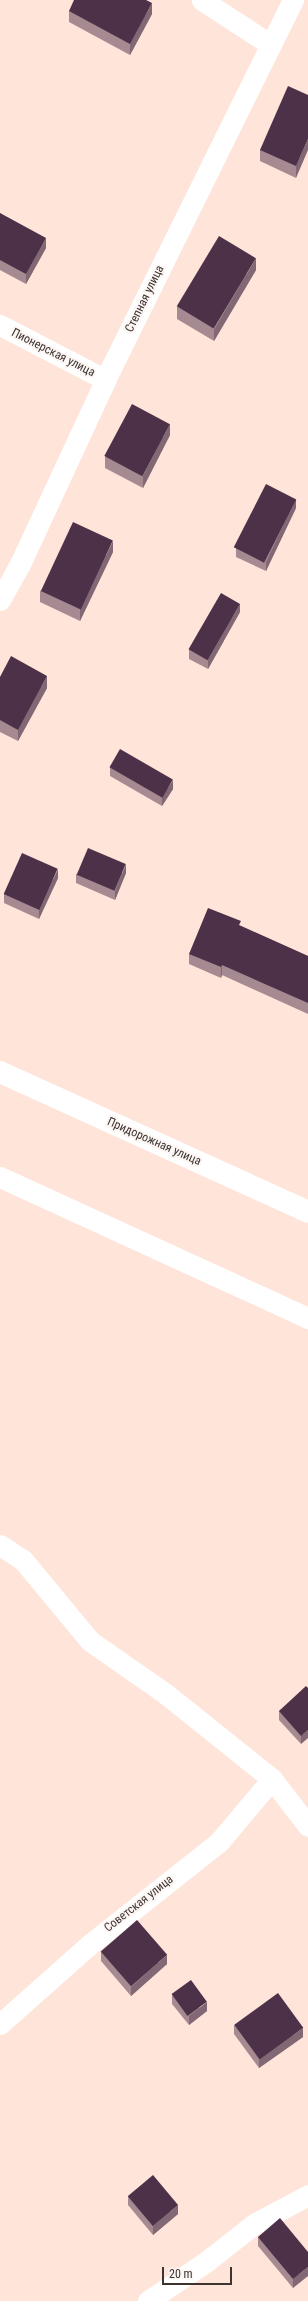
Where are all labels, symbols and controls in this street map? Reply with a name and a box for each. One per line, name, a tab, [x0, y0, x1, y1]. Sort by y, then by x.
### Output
street label: Степная улица	[123, 263, 167, 335]
street label: Пионерская улица	[9, 326, 97, 380]
street label: Придорожная улица	[105, 1115, 203, 1169]
street label: Советская улица	[102, 1873, 176, 1935]
scale bar	[164, 2259, 234, 2285]
text: 20 m	[169, 2267, 193, 2281]

